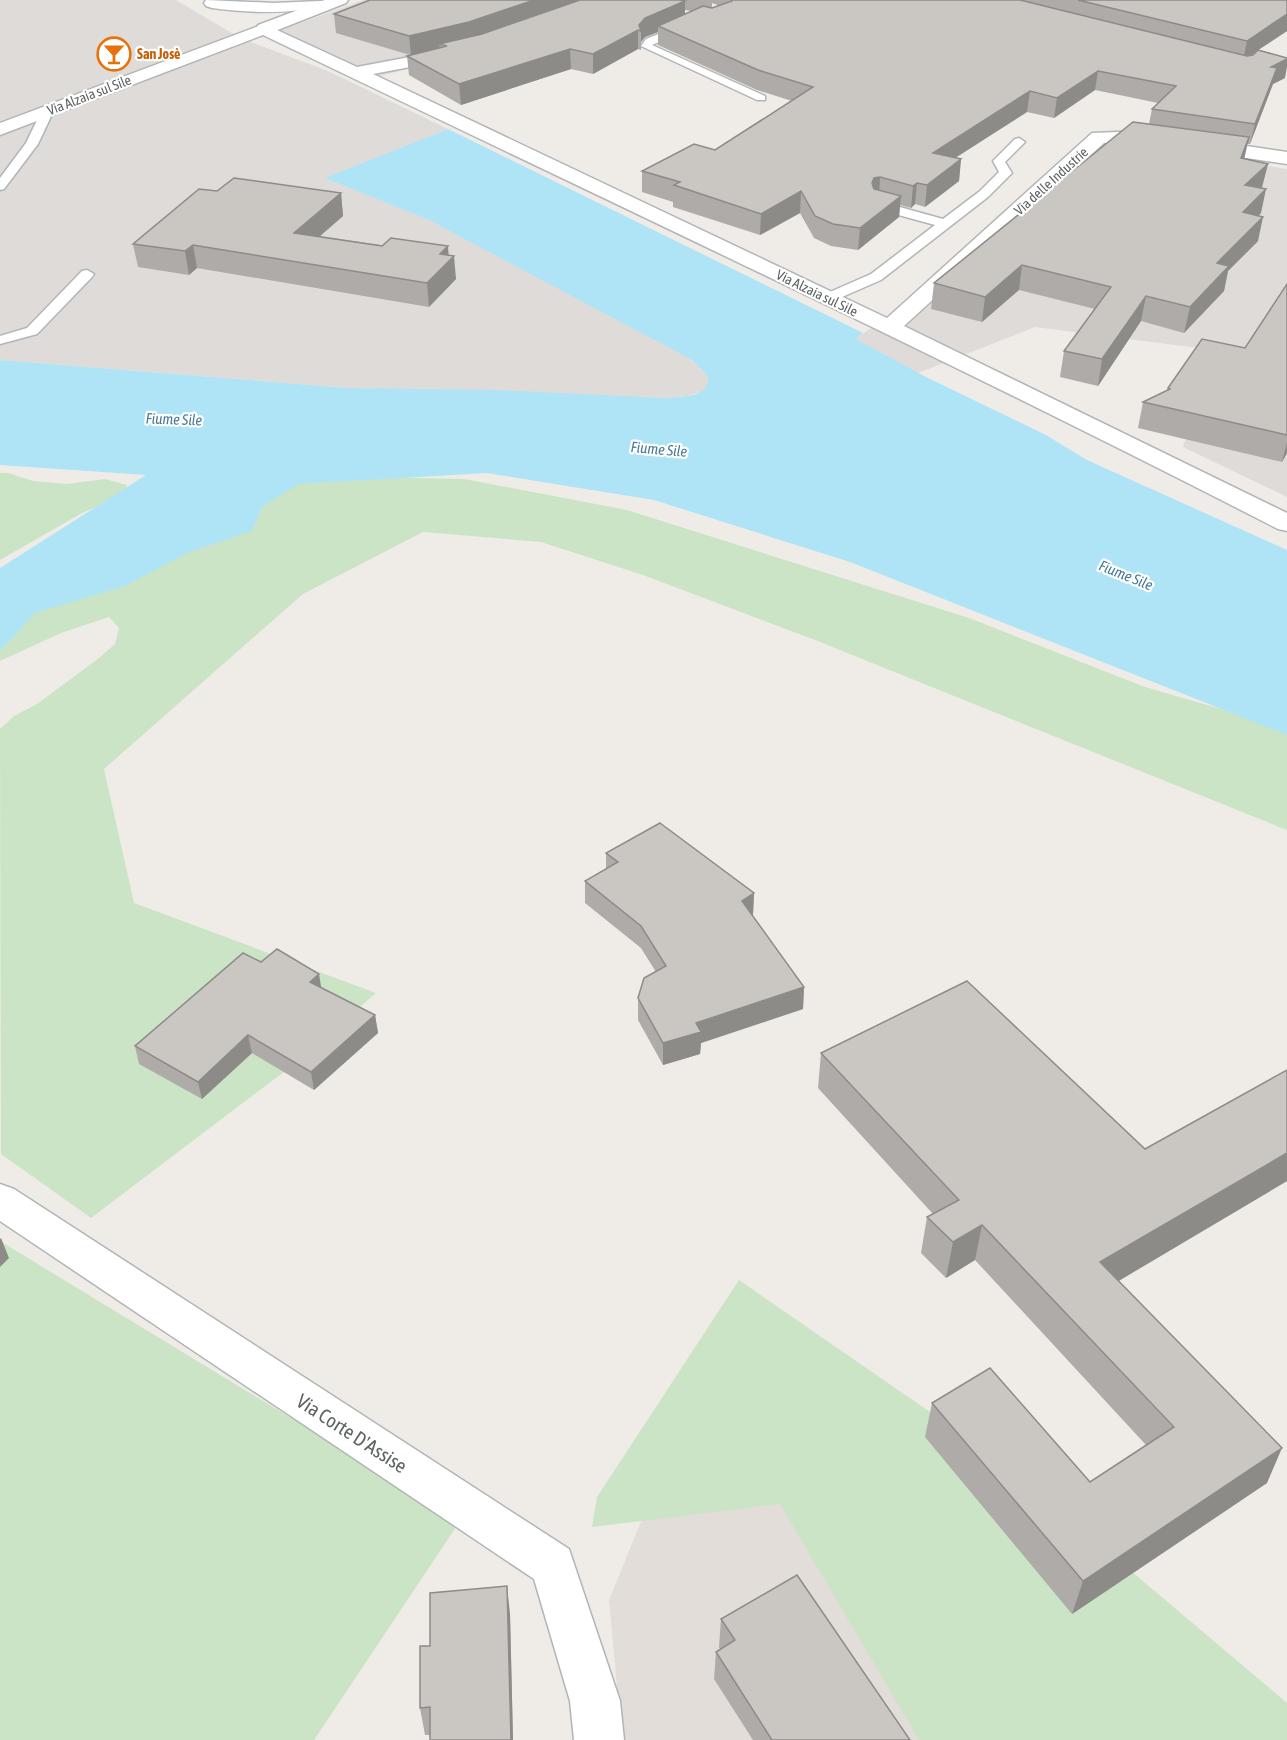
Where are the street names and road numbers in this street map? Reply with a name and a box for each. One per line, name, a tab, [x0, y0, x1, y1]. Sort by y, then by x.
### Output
street label: Via Alzaia sul Sile	[45, 72, 133, 118]
street label: Via delle Industrie	[1011, 144, 1091, 218]
street label: Via Alzaia sul Sile	[774, 266, 860, 320]
street label: Via Corte D'Assise	[292, 1389, 412, 1477]

